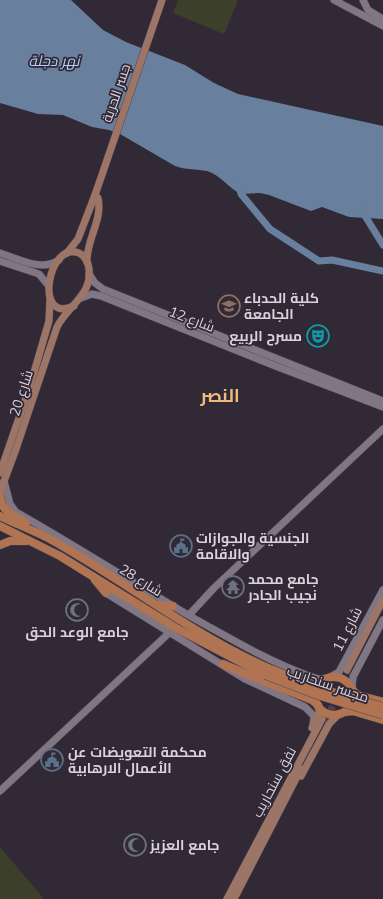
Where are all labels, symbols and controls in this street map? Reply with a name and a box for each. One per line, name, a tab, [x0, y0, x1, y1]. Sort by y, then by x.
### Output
water label: نهر دجلة	[28, 51, 82, 70]
street label: جسر الحرية	[98, 61, 134, 125]
place label: كلية الحدباء الجامعة	[244, 289, 319, 323]
school or university icon: كلية الحدباء الجامعة	[216, 293, 242, 319]
street label: شارع 12	[167, 302, 217, 336]
theatre icon: مسرح الربيع	[305, 323, 331, 349]
place label: مسرح الربيع	[229, 327, 302, 346]
street label: شارع 20	[5, 368, 37, 418]
district label: النصر	[199, 384, 240, 407]
place label: الجنسية والجوازات والاقامة	[196, 529, 309, 563]
public building icon: الجنسية والجوازات والاقامة	[168, 533, 194, 559]
street label: شارع 28	[116, 560, 166, 600]
place label: جامع محمد نجيب الجادر	[247, 570, 319, 604]
temple icon: جامع محمد نجيب الجادر	[220, 574, 246, 600]
mosque icon: جامع الوعد الحق	[64, 597, 90, 623]
street label: شارع 11	[328, 604, 366, 654]
place label: جامع الوعد الحق	[25, 623, 129, 642]
street label: مجسر سنحاريب	[285, 662, 371, 706]
place label: محكمة التعويضات عن الأعمال الارهابية	[68, 743, 207, 777]
street label: نفق سنحاريب	[248, 744, 300, 820]
public building icon: محكمة التعويضات عن الأعمال الارهابية	[39, 747, 65, 773]
mosque icon: جامع العزيز	[122, 832, 148, 858]
place label: جامع العزيز	[149, 836, 219, 855]

